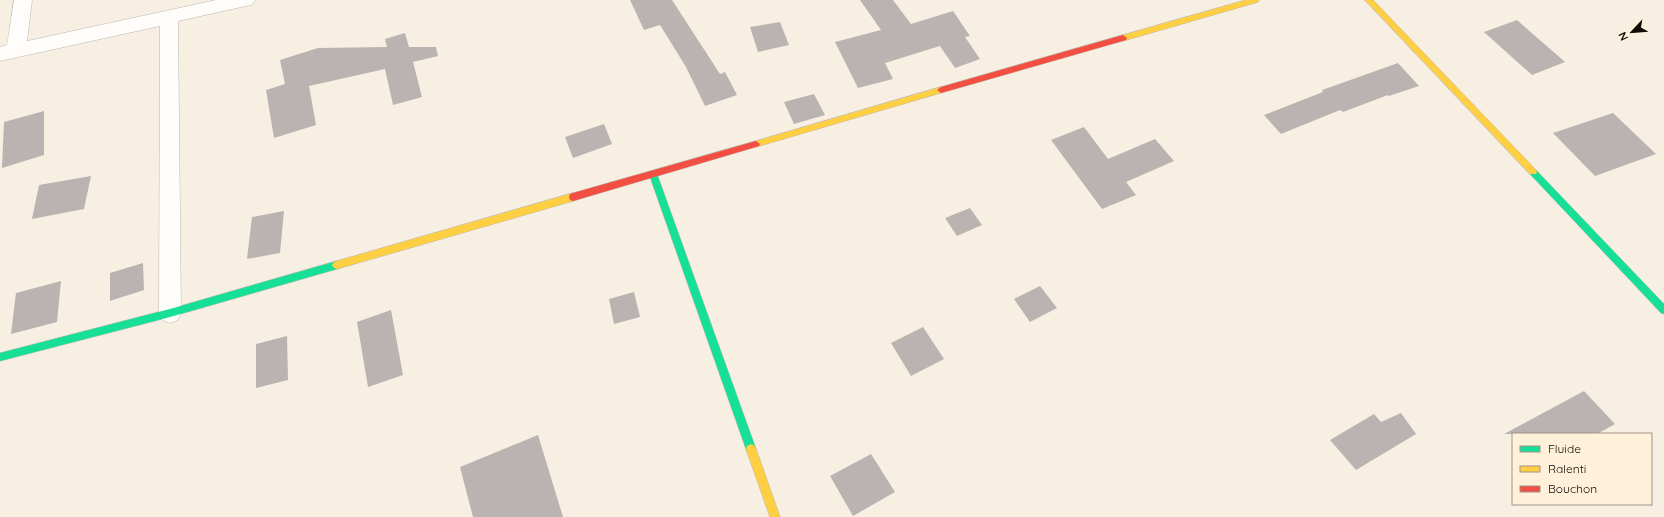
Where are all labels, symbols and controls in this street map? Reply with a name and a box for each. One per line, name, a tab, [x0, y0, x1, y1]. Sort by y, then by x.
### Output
north arrow	[1612, 12, 1652, 52]
text: N	[1615, 30, 1631, 43]
legend	[1512, 433, 1652, 505]
text: Fluide	[1548, 441, 1581, 456]
text: Ralenti	[1548, 461, 1586, 476]
text: Bouchon	[1548, 481, 1597, 496]

